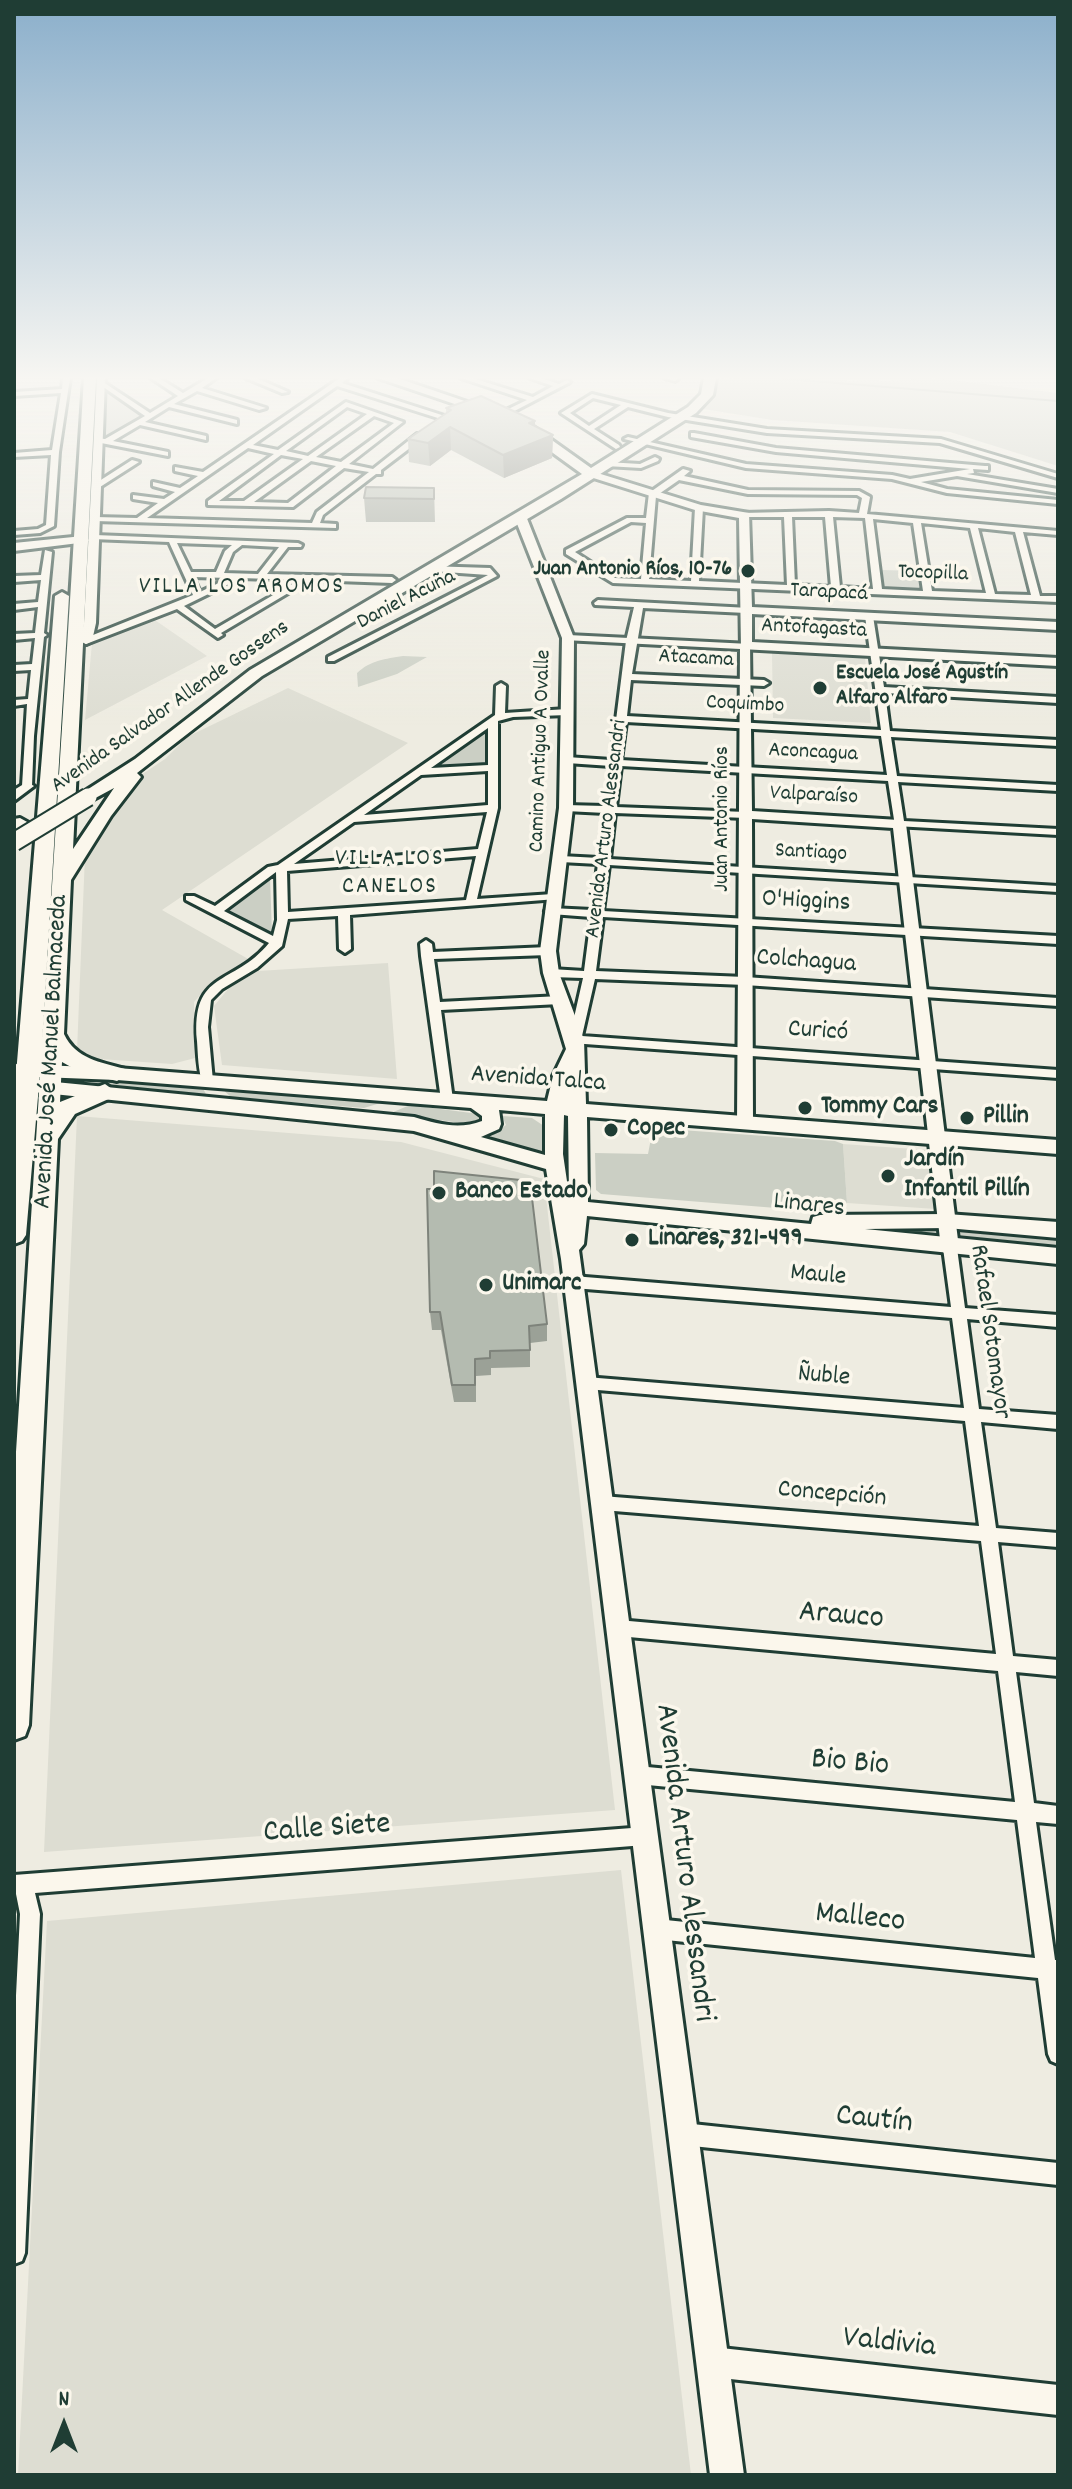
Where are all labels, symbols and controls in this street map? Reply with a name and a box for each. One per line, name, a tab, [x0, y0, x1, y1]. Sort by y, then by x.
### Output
place label: Juan Antonio Ríos, 10-76	[533, 558, 732, 584]
street label: Tocopilla	[897, 561, 969, 589]
marker: Juan Antonio Ríos, 10-76	[739, 562, 757, 580]
street label: Daniel Acuña	[354, 565, 460, 637]
district label: VILLA LOS AROMOS	[139, 575, 345, 603]
street label: Tarapacá	[789, 579, 869, 609]
street label: Antofagasta	[760, 614, 868, 646]
street label: Avenida Salvador Allende Gossens	[47, 616, 295, 800]
street label: Atacama	[658, 645, 734, 675]
street label: Camino Antiguo A Ovalle	[525, 649, 559, 853]
place label: Escuela José Agustín Alfaro Alfaro	[836, 662, 1008, 714]
marker: Escuela José Agustín Alfaro Alfaro	[811, 679, 829, 697]
street label: Coquimbo	[705, 691, 785, 721]
street label: Avenida Arturo Alessandri	[581, 718, 635, 940]
street label: Aconcagua	[768, 738, 858, 770]
street label: Juan Antonio Ríos	[711, 746, 737, 892]
street label: Valparaíso	[769, 782, 859, 812]
street label: Santiago	[774, 839, 848, 869]
district label: VILLA LOS CANELOS	[335, 847, 445, 903]
street label: O'Higgins	[761, 885, 851, 921]
street label: Avenida José Manuel Balmaceda	[29, 894, 77, 1210]
street label: Colchagua	[755, 944, 857, 982]
street label: Curicó	[787, 1015, 849, 1051]
street label: Avenida Talca	[470, 1061, 606, 1101]
place label: Tommy Cars	[821, 1092, 938, 1124]
marker: Tommy Cars	[796, 1099, 814, 1117]
place label: Pillin	[983, 1102, 1029, 1134]
marker: Pillin	[958, 1109, 976, 1127]
place label: Copec	[627, 1114, 685, 1146]
marker: Copec	[602, 1121, 620, 1139]
place label: Jardín Infantil Pillín	[904, 1145, 1030, 1206]
marker: Jardín Infantil Pillín	[879, 1167, 897, 1185]
place label: Banco Estado	[455, 1177, 588, 1209]
marker: Banco Estado	[430, 1184, 448, 1202]
street label: Linares	[772, 1188, 846, 1226]
place label: Linares, 321-499	[648, 1224, 803, 1256]
marker: Linares, 321-499	[623, 1231, 641, 1249]
street label: Rafael Sotomayor	[960, 1243, 1016, 1421]
street label: Maule	[789, 1259, 847, 1295]
place label: Unimarc	[502, 1269, 581, 1301]
marker: Unimarc	[477, 1276, 495, 1294]
street label: Ñuble	[797, 1360, 851, 1396]
street label: Concepción	[776, 1476, 888, 1516]
street label: Arauco	[797, 1595, 885, 1641]
street label: Avenida Arturo Alessandri	[643, 1702, 721, 2024]
street label: Bio Bio	[810, 1742, 890, 1788]
street label: Calle Siete	[262, 1807, 392, 1855]
street label: Malleco	[813, 1896, 907, 1944]
street label: Cautín	[834, 2099, 914, 2145]
street label: Valdivia	[841, 2321, 937, 2369]
north arrow	[24, 2385, 104, 2465]
text: N	[59, 2385, 69, 2416]

